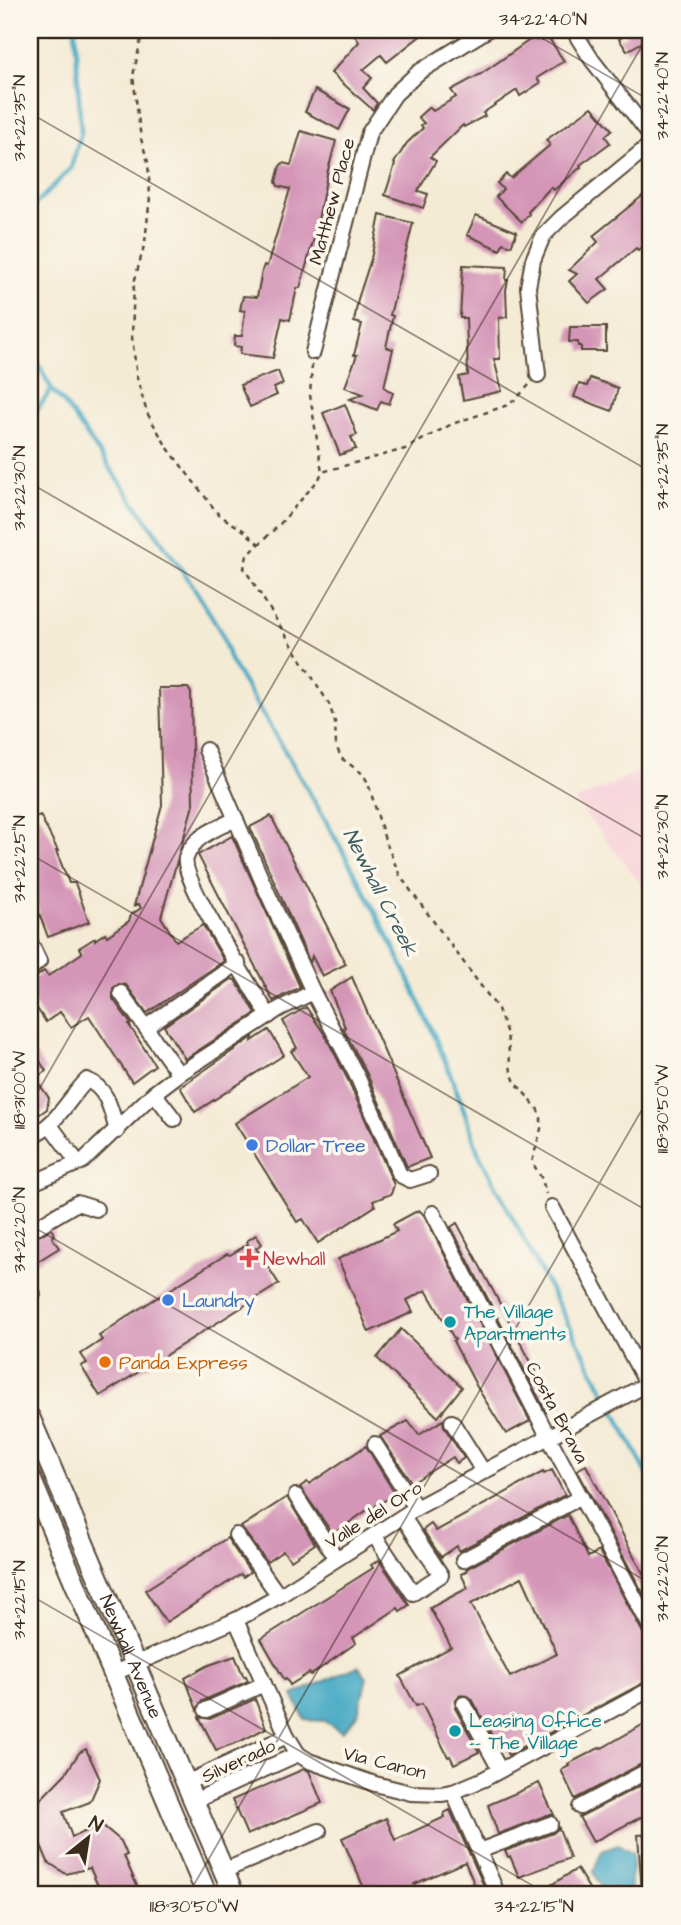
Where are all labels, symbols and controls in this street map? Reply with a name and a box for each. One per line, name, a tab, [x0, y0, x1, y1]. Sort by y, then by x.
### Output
text: 34°22'40"N	[499, 7, 587, 32]
text: 34°22'40"N	[650, 52, 675, 140]
text: 34°22'35"N	[7, 75, 32, 161]
street label: Matthew Place	[303, 135, 362, 268]
text: 34°22'35"N	[650, 424, 675, 510]
text: 34°22'30"N	[7, 446, 32, 530]
text: 34°22'30"N	[650, 795, 675, 879]
text: 34°22'25"N	[7, 815, 32, 903]
water label: Newhall Creek	[336, 823, 426, 962]
text: 118°31'00"W	[7, 1051, 32, 1129]
text: 118°30'50"W	[650, 1064, 675, 1153]
place label: Dollar Tree	[266, 1133, 366, 1160]
marker: Dollar Tree	[244, 1137, 260, 1153]
text: 34°22'20"N	[7, 1187, 32, 1273]
place label: Newhall	[263, 1246, 326, 1273]
marker: Newhall	[241, 1250, 257, 1266]
place label: Laundry	[182, 1288, 255, 1316]
marker: Laundry	[160, 1292, 176, 1308]
place label: The Village Apartments	[464, 1299, 566, 1348]
marker: The Village Apartments	[442, 1314, 458, 1330]
place label: Panda Express	[119, 1350, 248, 1377]
marker: Panda Express	[97, 1354, 113, 1370]
street label: Costa Brava	[519, 1357, 595, 1469]
street label: Valle del Oro	[320, 1475, 428, 1556]
text: 34°22'20"N	[650, 1536, 675, 1622]
text: 34°22'15"N	[7, 1560, 32, 1640]
street label: Newhall Avenue	[92, 1591, 169, 1723]
place label: Leasing Office -- The Village	[469, 1708, 602, 1758]
marker: Leasing Office -- The Village	[447, 1723, 463, 1739]
street label: Silverado	[197, 1732, 280, 1790]
street label: Via Canon	[340, 1740, 429, 1787]
north arrow	[52, 1802, 122, 1872]
text: N	[84, 1810, 108, 1839]
text: 118°30'50"W	[150, 1894, 239, 1919]
text: 34°22'15"N	[494, 1894, 574, 1919]

